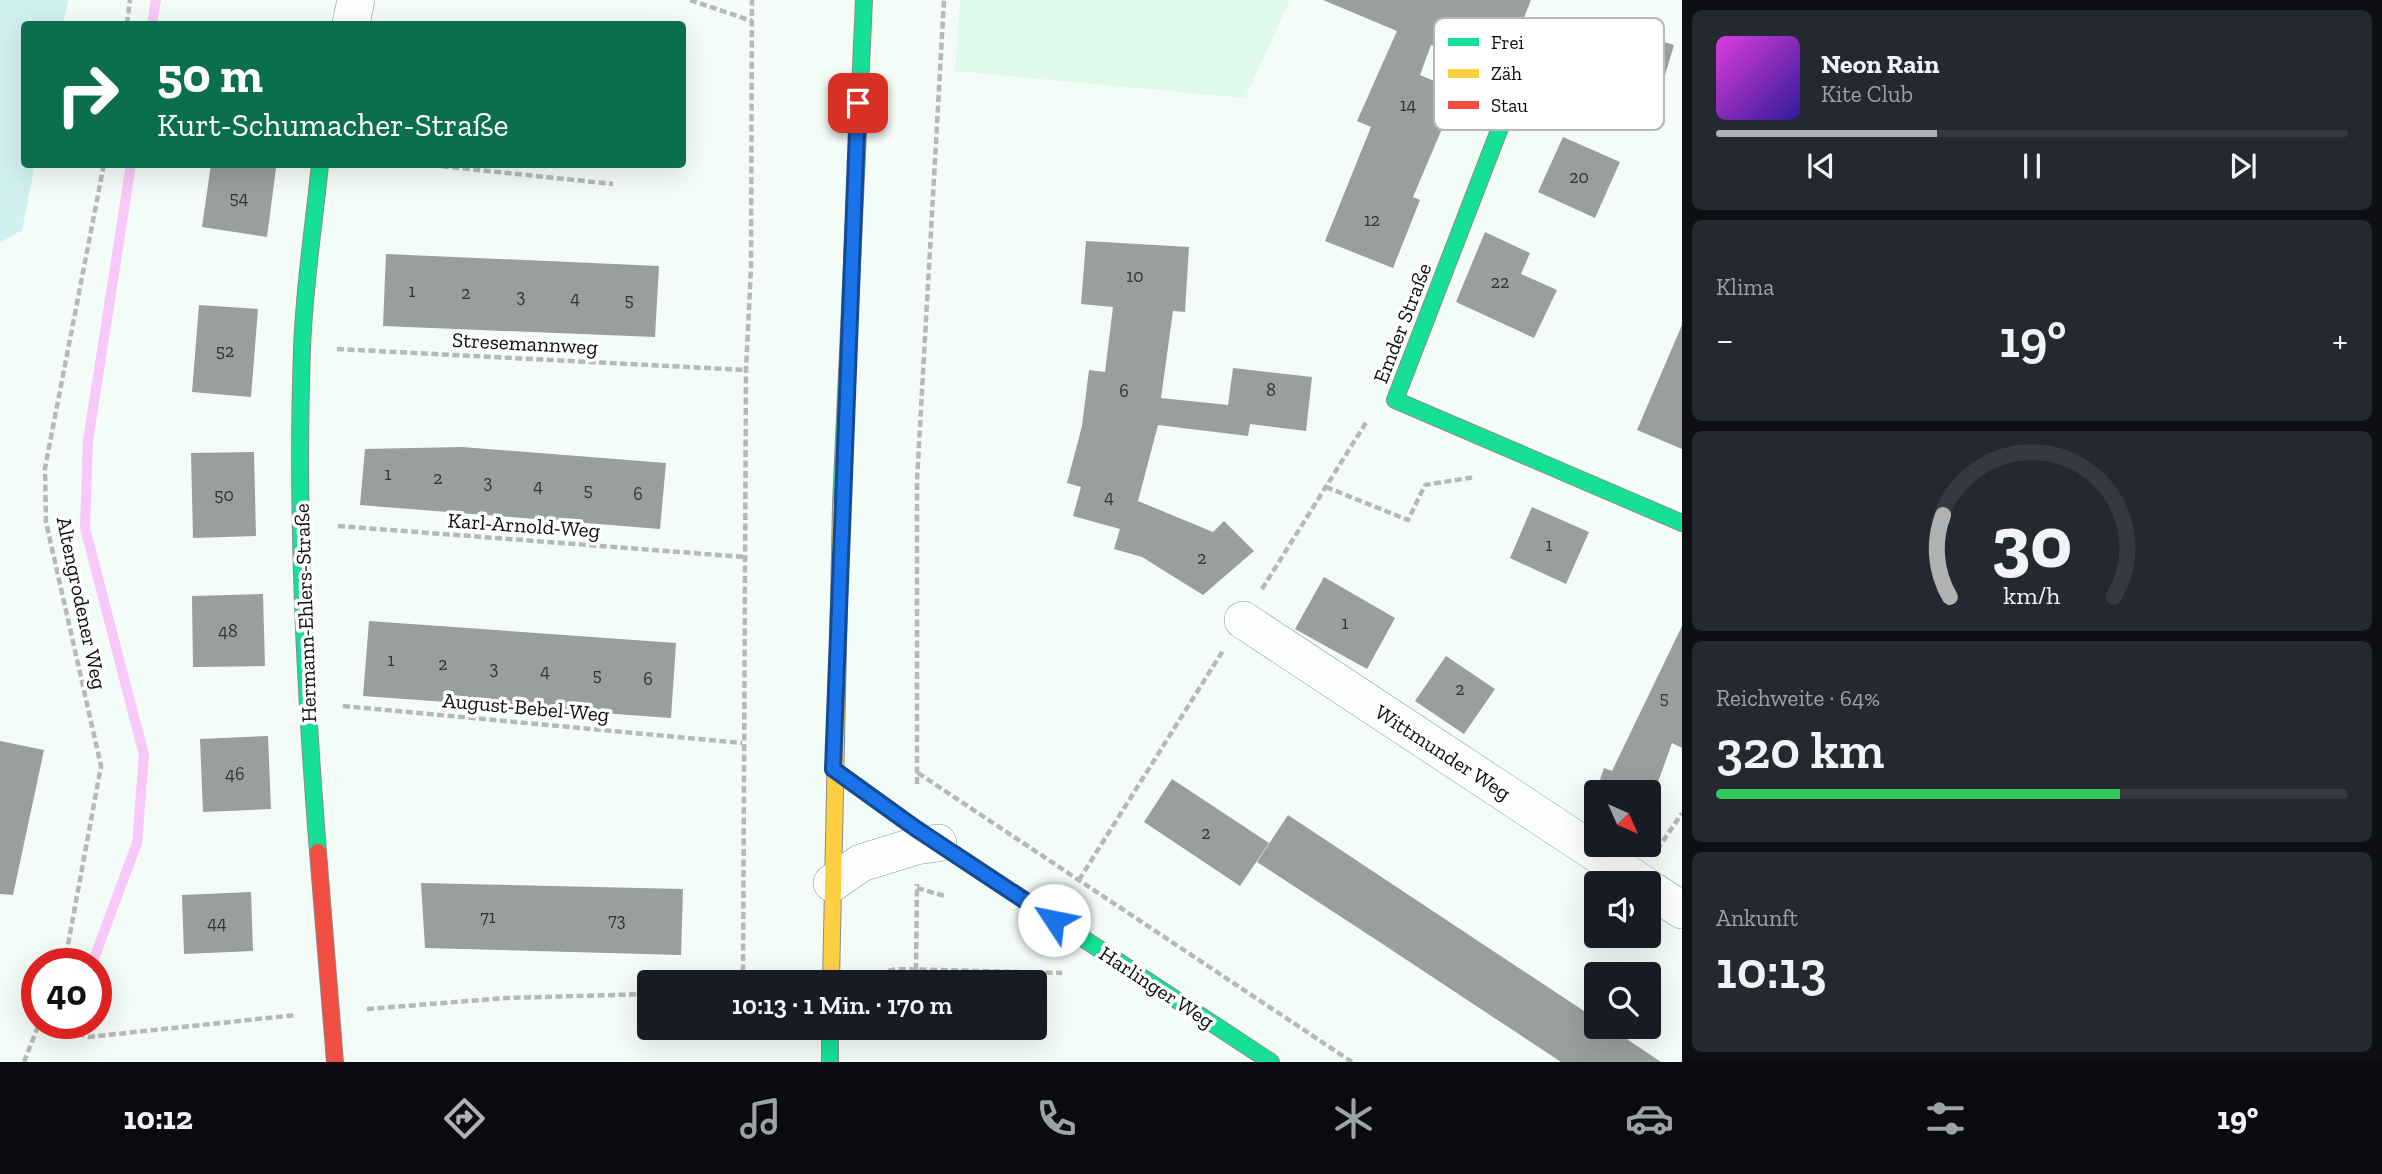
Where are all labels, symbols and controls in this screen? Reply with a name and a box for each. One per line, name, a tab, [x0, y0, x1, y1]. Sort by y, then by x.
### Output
legend	[1434, 18, 1664, 130]
text: Frei	[1491, 31, 1524, 54]
text: 50 m	[157, 46, 263, 105]
text: Neon Rain	[1821, 48, 1939, 80]
icon: right	[42, 49, 133, 140]
text: Zäh	[1491, 62, 1522, 85]
pin	[828, 73, 888, 133]
text: Kite Club	[1821, 80, 1913, 108]
icon: arrive	[839, 84, 877, 122]
house number: 14	[1400, 94, 1417, 116]
text: Stau	[1491, 94, 1528, 117]
text: Kurt-Schumacher-Straße	[157, 106, 509, 144]
icon: previous	[1802, 147, 1840, 185]
icon: pause	[2013, 147, 2051, 185]
icon: next	[2224, 147, 2262, 185]
house number: 20	[1569, 166, 1589, 188]
house number: 54	[230, 187, 249, 209]
house number: 12	[1364, 209, 1380, 231]
street label: Emder Straße	[1368, 259, 1436, 387]
house number: 10	[1126, 265, 1144, 287]
house number: 22	[1491, 271, 1509, 293]
text: Klima	[1716, 273, 1774, 301]
house number: 1	[409, 280, 416, 302]
house number: 2	[461, 282, 471, 304]
house number: 3	[517, 285, 526, 307]
house number: 4	[570, 287, 580, 309]
house number: 5	[624, 289, 634, 311]
text: 19°	[1999, 308, 2067, 370]
text: −	[1716, 317, 1734, 363]
text: +	[2332, 317, 2348, 363]
street label: Stresemannweg	[451, 327, 599, 359]
house number: 52	[216, 340, 234, 362]
house number: 8	[1266, 379, 1276, 401]
house number: 6	[1119, 380, 1129, 402]
house number: 1	[385, 463, 392, 485]
house number: 2	[433, 467, 443, 489]
house number: 3	[484, 471, 493, 493]
house number: 4	[533, 475, 543, 497]
house number: 5	[583, 479, 593, 501]
house number: 6	[633, 483, 643, 505]
house number: 50	[214, 484, 234, 506]
house number: 4	[1104, 486, 1114, 508]
text: 30	[1992, 498, 2072, 586]
street label: Hermann-Ehlers-Straße	[289, 503, 321, 723]
street label: Karl-Arnold-Weg	[447, 507, 601, 543]
street label: Altengrodener Weg	[51, 514, 113, 692]
house number: 1	[1546, 534, 1553, 556]
house number: 2	[1197, 547, 1207, 569]
text: km/h	[2003, 580, 2061, 610]
house number: 1	[1342, 612, 1349, 634]
house number: 48	[218, 620, 238, 642]
house number: 1	[388, 649, 395, 671]
house number: 2	[438, 653, 448, 675]
house number: 3	[490, 657, 499, 679]
house number: 4	[540, 660, 550, 682]
house number: 5	[592, 664, 602, 686]
house number: 6	[643, 668, 653, 690]
house number: 2	[1455, 678, 1465, 700]
text: Reichweite · 64%	[1716, 684, 1880, 712]
street label: August-Bebel-Weg	[442, 687, 611, 727]
house number: 5	[1659, 687, 1669, 709]
street label: Wittmunder Weg	[1371, 699, 1516, 805]
text: 320 km	[1716, 719, 1884, 781]
house number: 46	[225, 763, 245, 785]
north arrow	[1584, 780, 1661, 858]
map controls	[1584, 780, 1661, 1039]
house number: 2	[1201, 822, 1211, 844]
button: sound	[1584, 871, 1661, 948]
position arrow	[1017, 883, 1091, 957]
text: Ankunft	[1716, 904, 1798, 932]
house number: 71	[480, 906, 496, 928]
house number: 73	[608, 909, 626, 931]
house number: 44	[207, 912, 227, 934]
text: 10:13	[1716, 939, 1827, 1001]
street label: Harlinger Weg	[1095, 941, 1220, 1034]
speed limit sign: 40	[21, 948, 112, 1039]
button: search	[1584, 962, 1661, 1039]
text: 10:13 · 1 Min. · 170 m	[732, 989, 952, 1021]
icon: directions	[440, 1094, 489, 1143]
icon: music	[736, 1094, 785, 1143]
icon: phone	[1032, 1094, 1081, 1143]
icon: climate	[1329, 1094, 1378, 1143]
icon: car	[1625, 1094, 1674, 1143]
icon: filters	[1921, 1094, 1970, 1143]
text: 10:12	[124, 1099, 193, 1137]
text: 19°	[2217, 1099, 2258, 1137]

